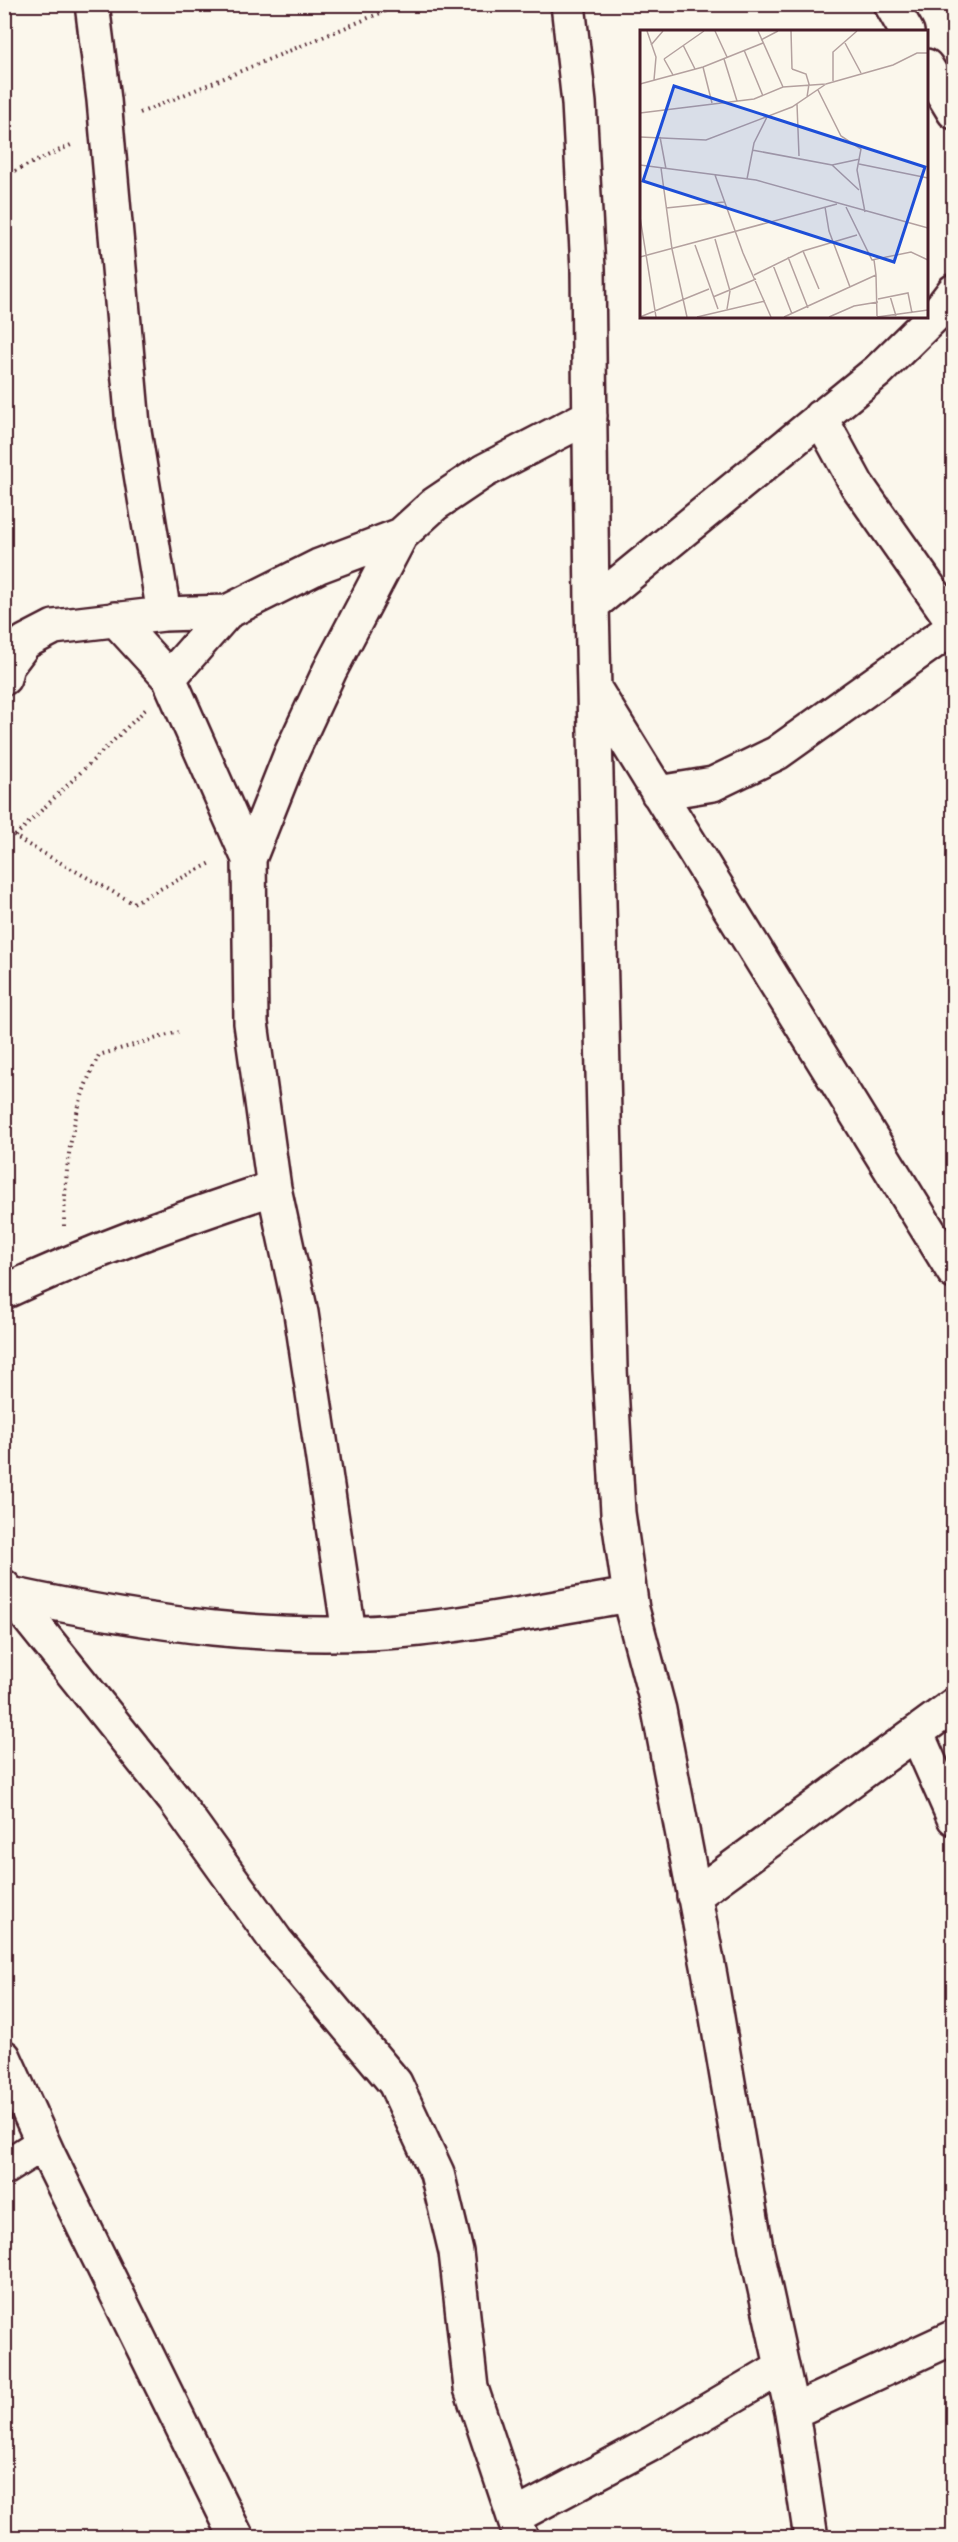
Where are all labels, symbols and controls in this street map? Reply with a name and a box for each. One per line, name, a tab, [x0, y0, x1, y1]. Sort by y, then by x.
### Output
inset map	[640, 30, 928, 318]

